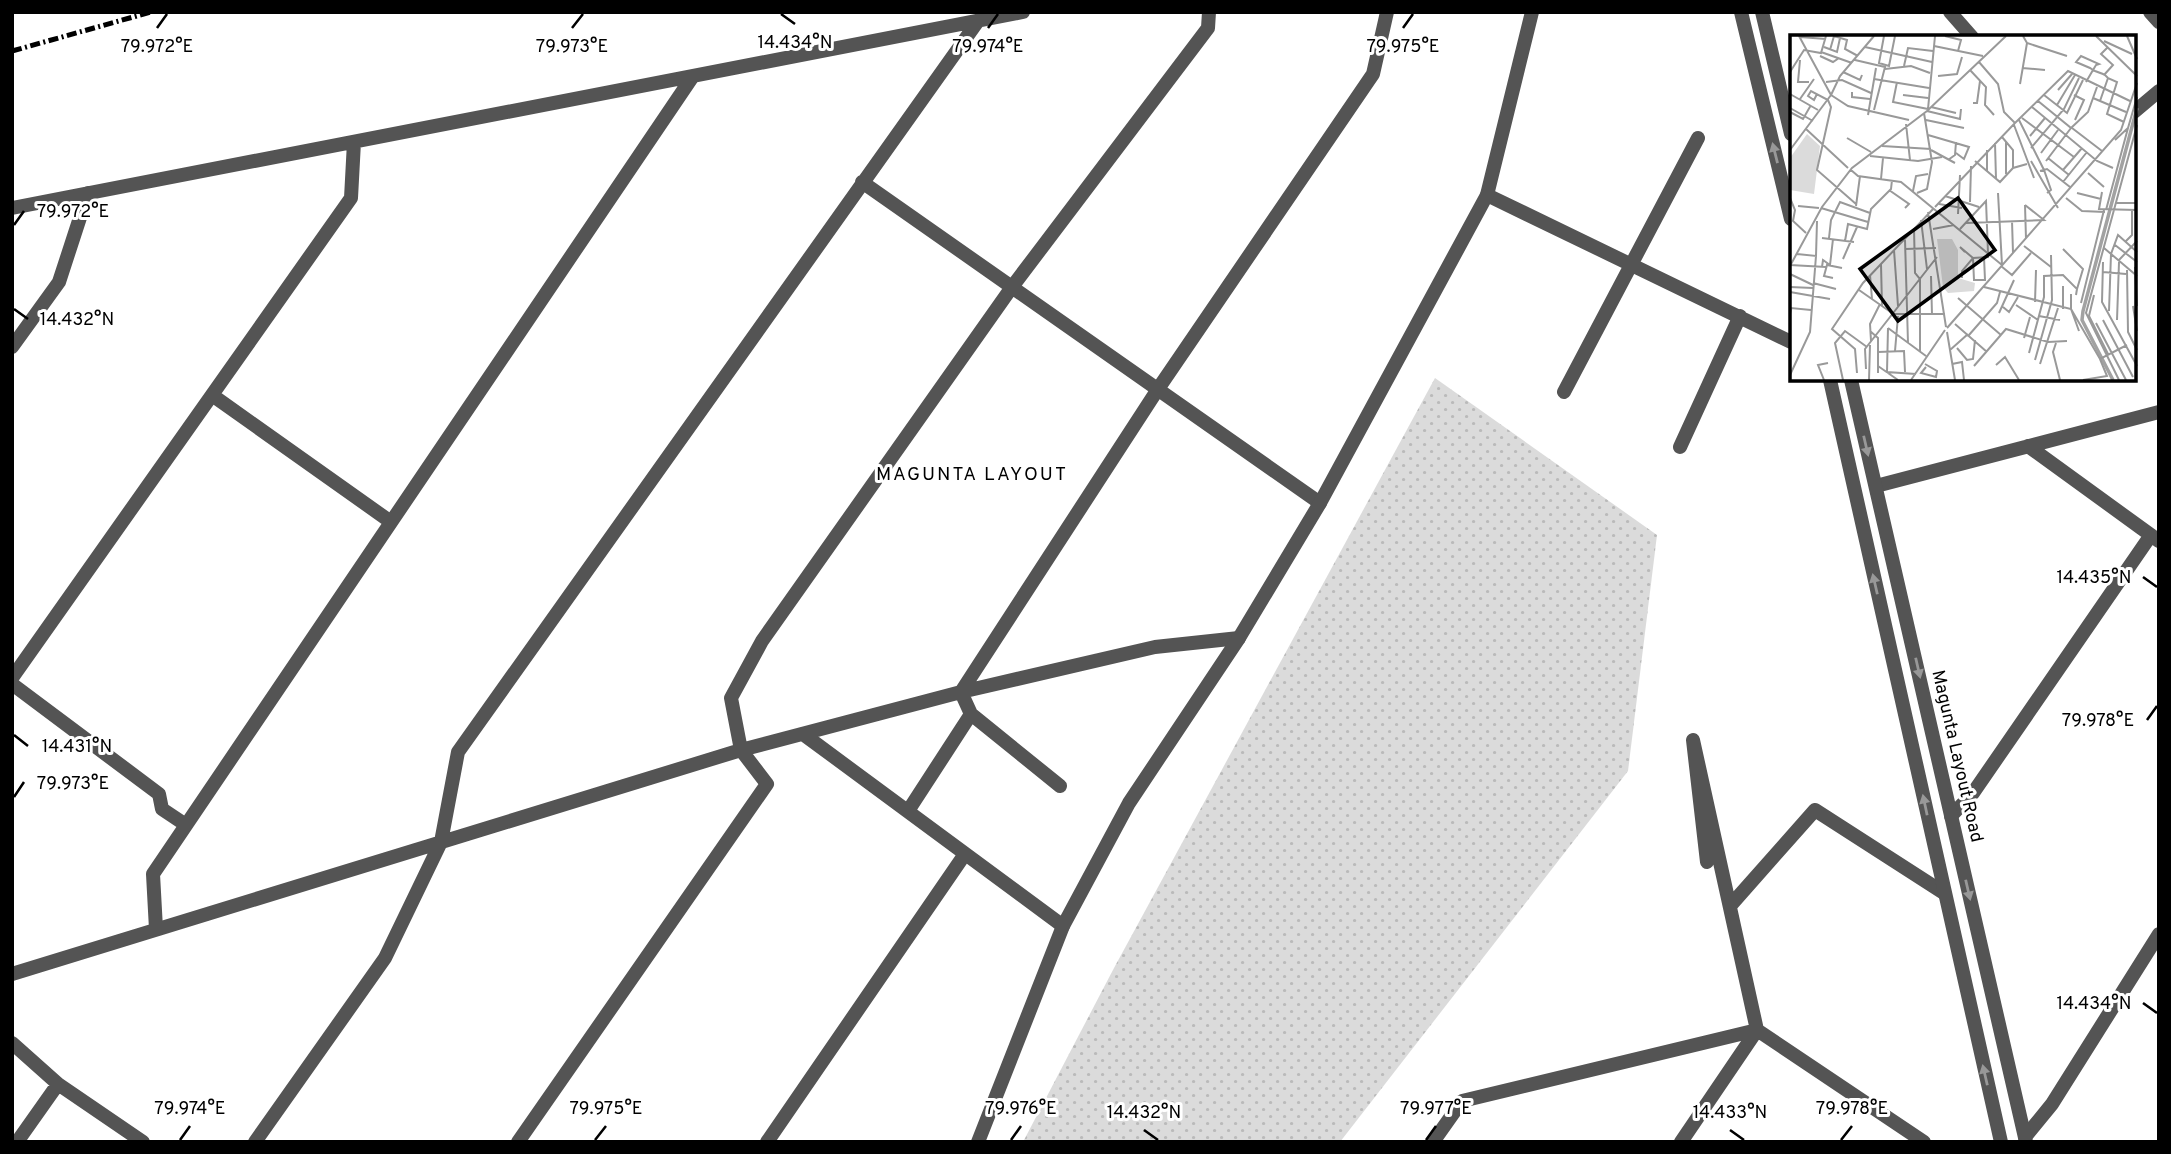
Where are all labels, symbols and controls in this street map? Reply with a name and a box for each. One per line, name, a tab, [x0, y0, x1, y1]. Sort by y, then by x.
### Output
text: 14.434°N	[758, 32, 832, 55]
inset map	[1790, 35, 2136, 382]
text: 79.972°E	[121, 36, 193, 59]
text: 79.973°E	[536, 36, 608, 59]
text: 79.974°E	[952, 36, 1024, 59]
text: 79.975°E	[1366, 36, 1440, 59]
one-way arrow	[1769, 142, 1780, 164]
text: 79.972°E	[37, 201, 109, 224]
text: 14.432°N	[40, 309, 114, 332]
one-way arrow	[1861, 435, 1872, 457]
district label: MAGUNTA LAYOUT	[876, 463, 1068, 487]
text: 14.435°N	[2057, 567, 2131, 590]
one-way arrow	[1869, 572, 1880, 594]
one-way arrow	[1912, 657, 1923, 679]
street label: Magunta Layout Road	[1926, 668, 1988, 845]
text: 79.978°E	[2062, 710, 2134, 733]
text: 14.431°N	[42, 736, 112, 759]
text: 79.973°E	[37, 773, 109, 796]
one-way arrow	[1919, 794, 1930, 816]
one-way arrow	[1963, 879, 1974, 901]
text: 14.434°N	[2057, 993, 2131, 1016]
one-way arrow	[1979, 1064, 1990, 1086]
text: 79.974°E	[154, 1098, 226, 1121]
text: 79.975°E	[569, 1098, 643, 1121]
text: 79.976°E	[985, 1098, 1057, 1121]
text: 79.977°E	[1400, 1098, 1472, 1121]
text: 79.978°E	[1816, 1098, 1888, 1121]
text: 14.432°N	[1107, 1102, 1181, 1125]
text: 14.433°N	[1693, 1102, 1767, 1125]

